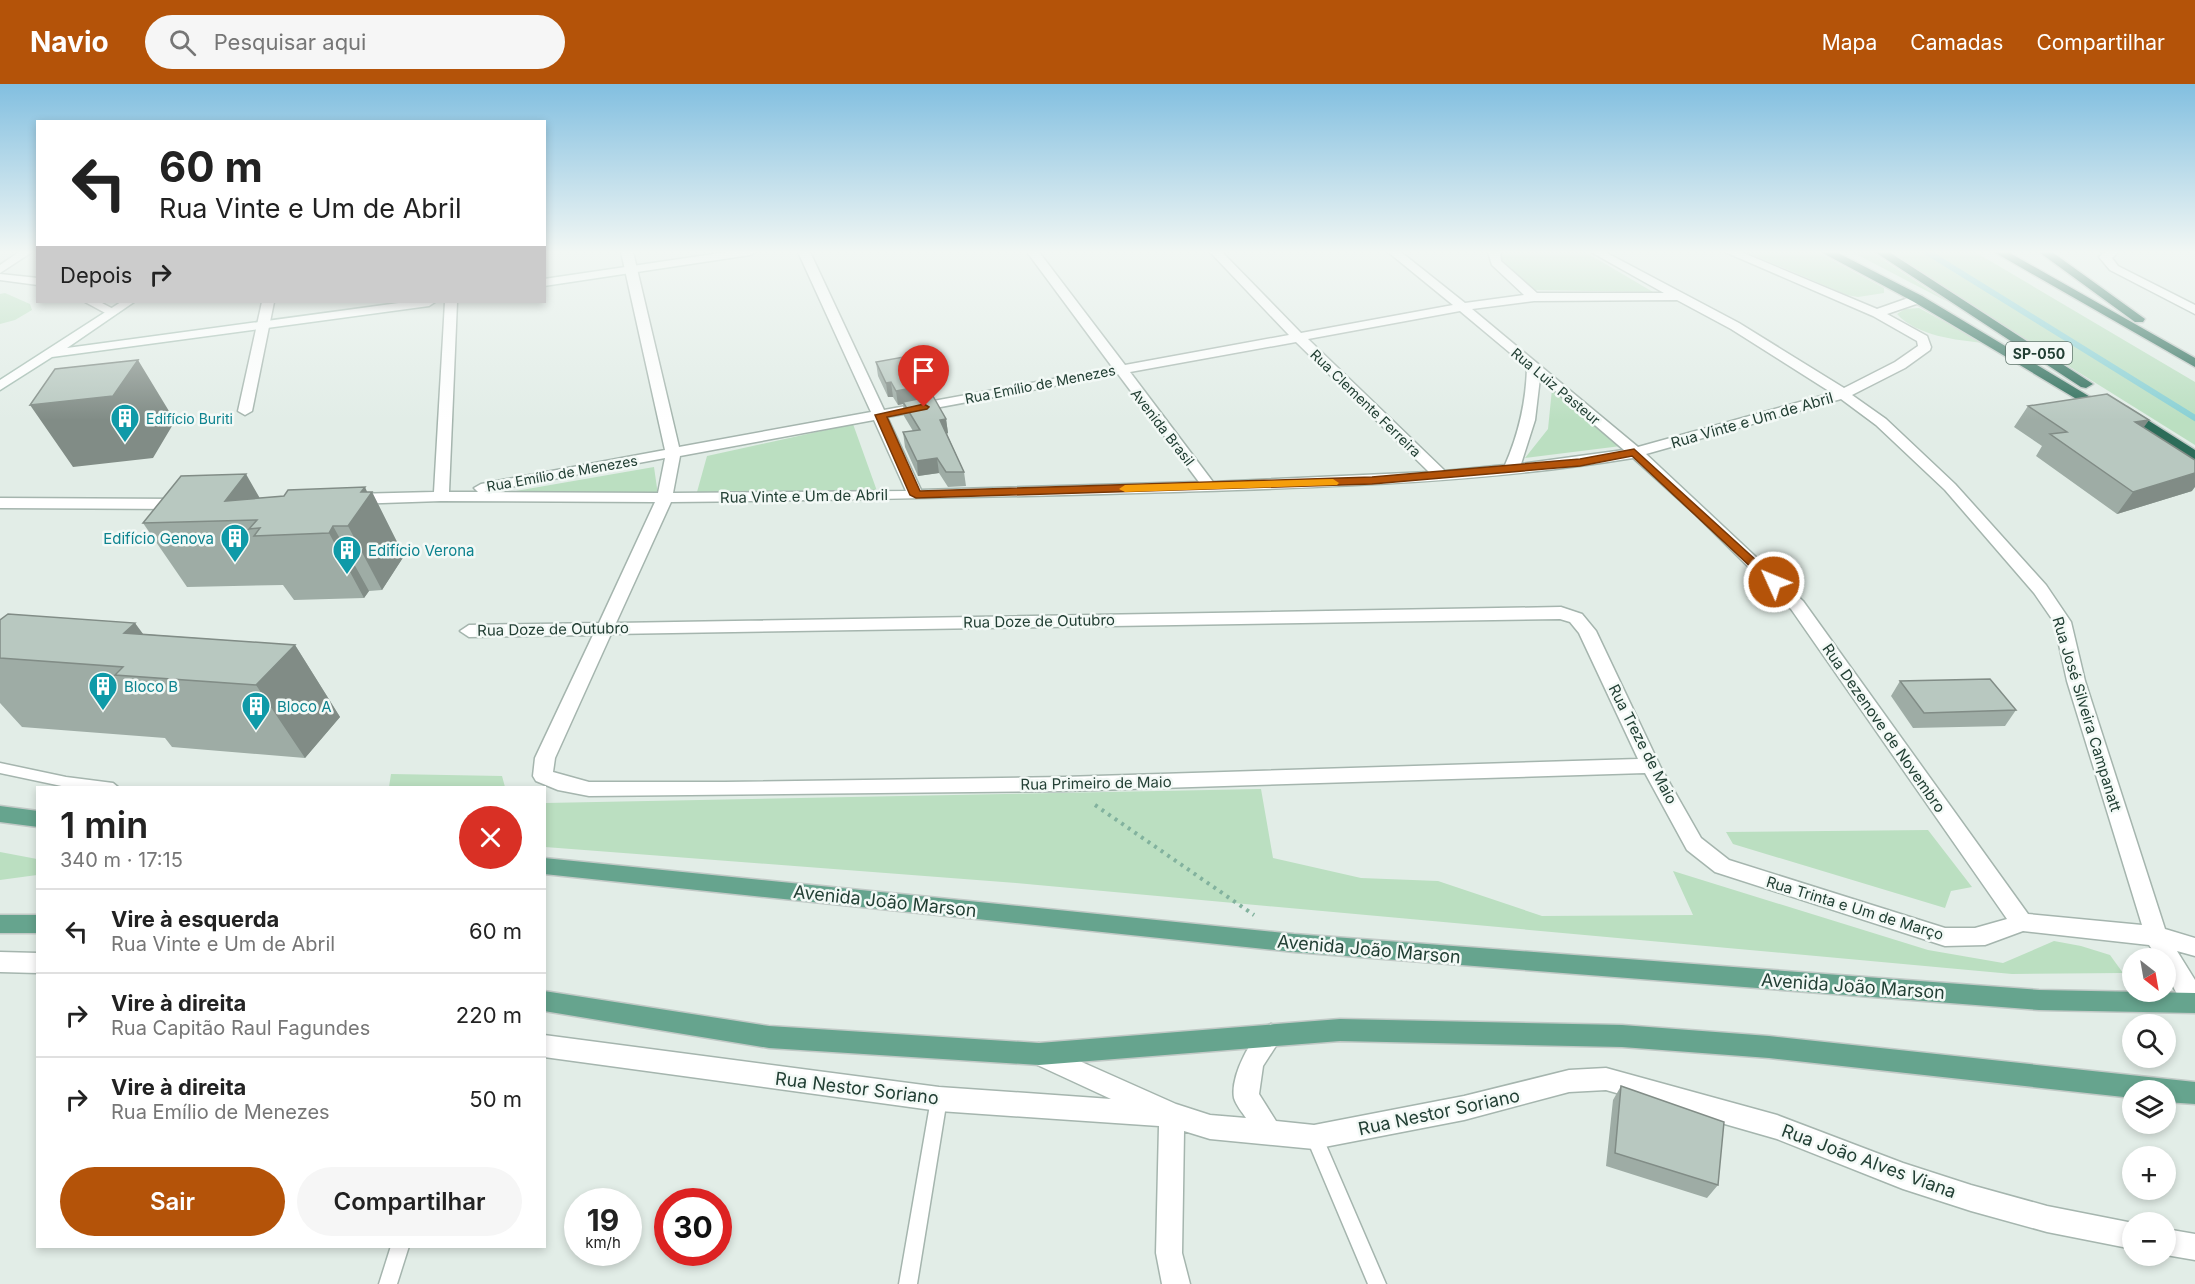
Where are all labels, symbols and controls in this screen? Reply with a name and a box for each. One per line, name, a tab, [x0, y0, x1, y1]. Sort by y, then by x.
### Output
search box	[145, 15, 565, 69]
text: Navio	[30, 25, 109, 59]
icon: search	[166, 26, 199, 59]
text: Pesquisar aqui	[214, 29, 366, 55]
text: Mapa	[1822, 30, 1877, 55]
text: Camadas	[1910, 30, 2003, 55]
text: Compartilhar	[2036, 30, 2165, 55]
text: 60 m	[159, 141, 263, 192]
icon: left	[60, 144, 138, 222]
text: Rua Vinte e Um de Abril	[159, 192, 461, 225]
icon: right	[144, 258, 177, 291]
text: Depois	[60, 262, 132, 288]
road number: SP-050	[2006, 342, 2072, 364]
street label: Rua Luiz Pasteur	[1508, 344, 1604, 428]
pin	[898, 345, 949, 407]
street label: Rua Clemente Ferreira	[1307, 346, 1425, 460]
icon: arrive	[907, 354, 940, 387]
street label: Rua Emílio de Menezes	[963, 361, 1117, 407]
street label: Avenida Brasil	[1128, 385, 1198, 469]
street label: Rua Vinte e Um de Abril	[1669, 388, 1835, 452]
building icon: Edifício Buriti	[109, 402, 141, 444]
place label: Edifício Buriti	[146, 410, 233, 427]
street label: Rua Emílio de Menezes	[485, 451, 639, 495]
street label: Rua Vinte e Um de Abril	[720, 485, 888, 507]
building icon: Edifício Genova	[219, 522, 251, 564]
place label: Edifício Genova	[103, 529, 214, 548]
building icon: Edifício Verona	[331, 534, 363, 576]
place label: Edifício Verona	[368, 541, 474, 560]
position arrow	[1742, 550, 1806, 614]
street label: Rua Doze de Outubro	[963, 610, 1115, 632]
street label: Rua José Silveira Campanatt	[2048, 614, 2126, 814]
street label: Rua Doze de Outubro	[477, 618, 629, 640]
street label: Rua Dezenove de Novembro	[1818, 640, 1950, 816]
building icon: Bloco B	[87, 670, 119, 712]
place label: Bloco B	[124, 677, 178, 696]
street label: Rua Treze de Maio	[1605, 681, 1681, 807]
building icon: Bloco A	[240, 690, 272, 732]
place label: Bloco A	[277, 697, 332, 716]
street label: Rua Primeiro de Maio	[1020, 772, 1172, 794]
text: 1 min	[60, 803, 148, 847]
button: close	[459, 806, 522, 869]
text: 340 m · 17:15	[60, 848, 183, 872]
street label: Rua Trinta e Um de Março	[1764, 872, 1946, 944]
street label: Avenida João Marson	[792, 881, 978, 921]
text: Vire à esquerda	[111, 906, 279, 932]
icon: left	[60, 915, 93, 948]
text: 60 m	[469, 918, 522, 944]
street label: Avenida João Marson	[1276, 931, 1462, 967]
text: Rua Vinte e Um de Abril	[111, 932, 335, 956]
north arrow	[2122, 948, 2176, 1002]
map controls	[2122, 948, 2176, 1266]
street label: Avenida João Marson	[1761, 969, 1945, 1003]
text: Vire à direita	[111, 990, 246, 1016]
icon: right	[60, 999, 93, 1032]
text: 220 m	[456, 1002, 522, 1028]
button: search	[2122, 1014, 2176, 1068]
text: Rua Capitão Raul Fagundes	[111, 1016, 370, 1040]
street label: Rua Nestor Soriano	[774, 1068, 940, 1108]
text: Vire à direita	[111, 1074, 246, 1100]
button: layers	[2122, 1080, 2176, 1134]
icon: right	[60, 1083, 93, 1116]
street label: Rua Nestor Soriano	[1356, 1085, 1522, 1139]
text: 50 m	[469, 1086, 522, 1112]
text: Rua Emílio de Menezes	[111, 1100, 330, 1124]
street label: Rua João Alves Viana	[1779, 1120, 1959, 1202]
button: +	[2122, 1146, 2176, 1200]
button: Sair	[60, 1167, 285, 1236]
button: Compartilhar	[297, 1167, 522, 1236]
speed limit sign: 30	[654, 1188, 732, 1266]
text: 19	[587, 1202, 619, 1238]
button: −	[2122, 1212, 2176, 1266]
text: km/h	[585, 1233, 621, 1252]

